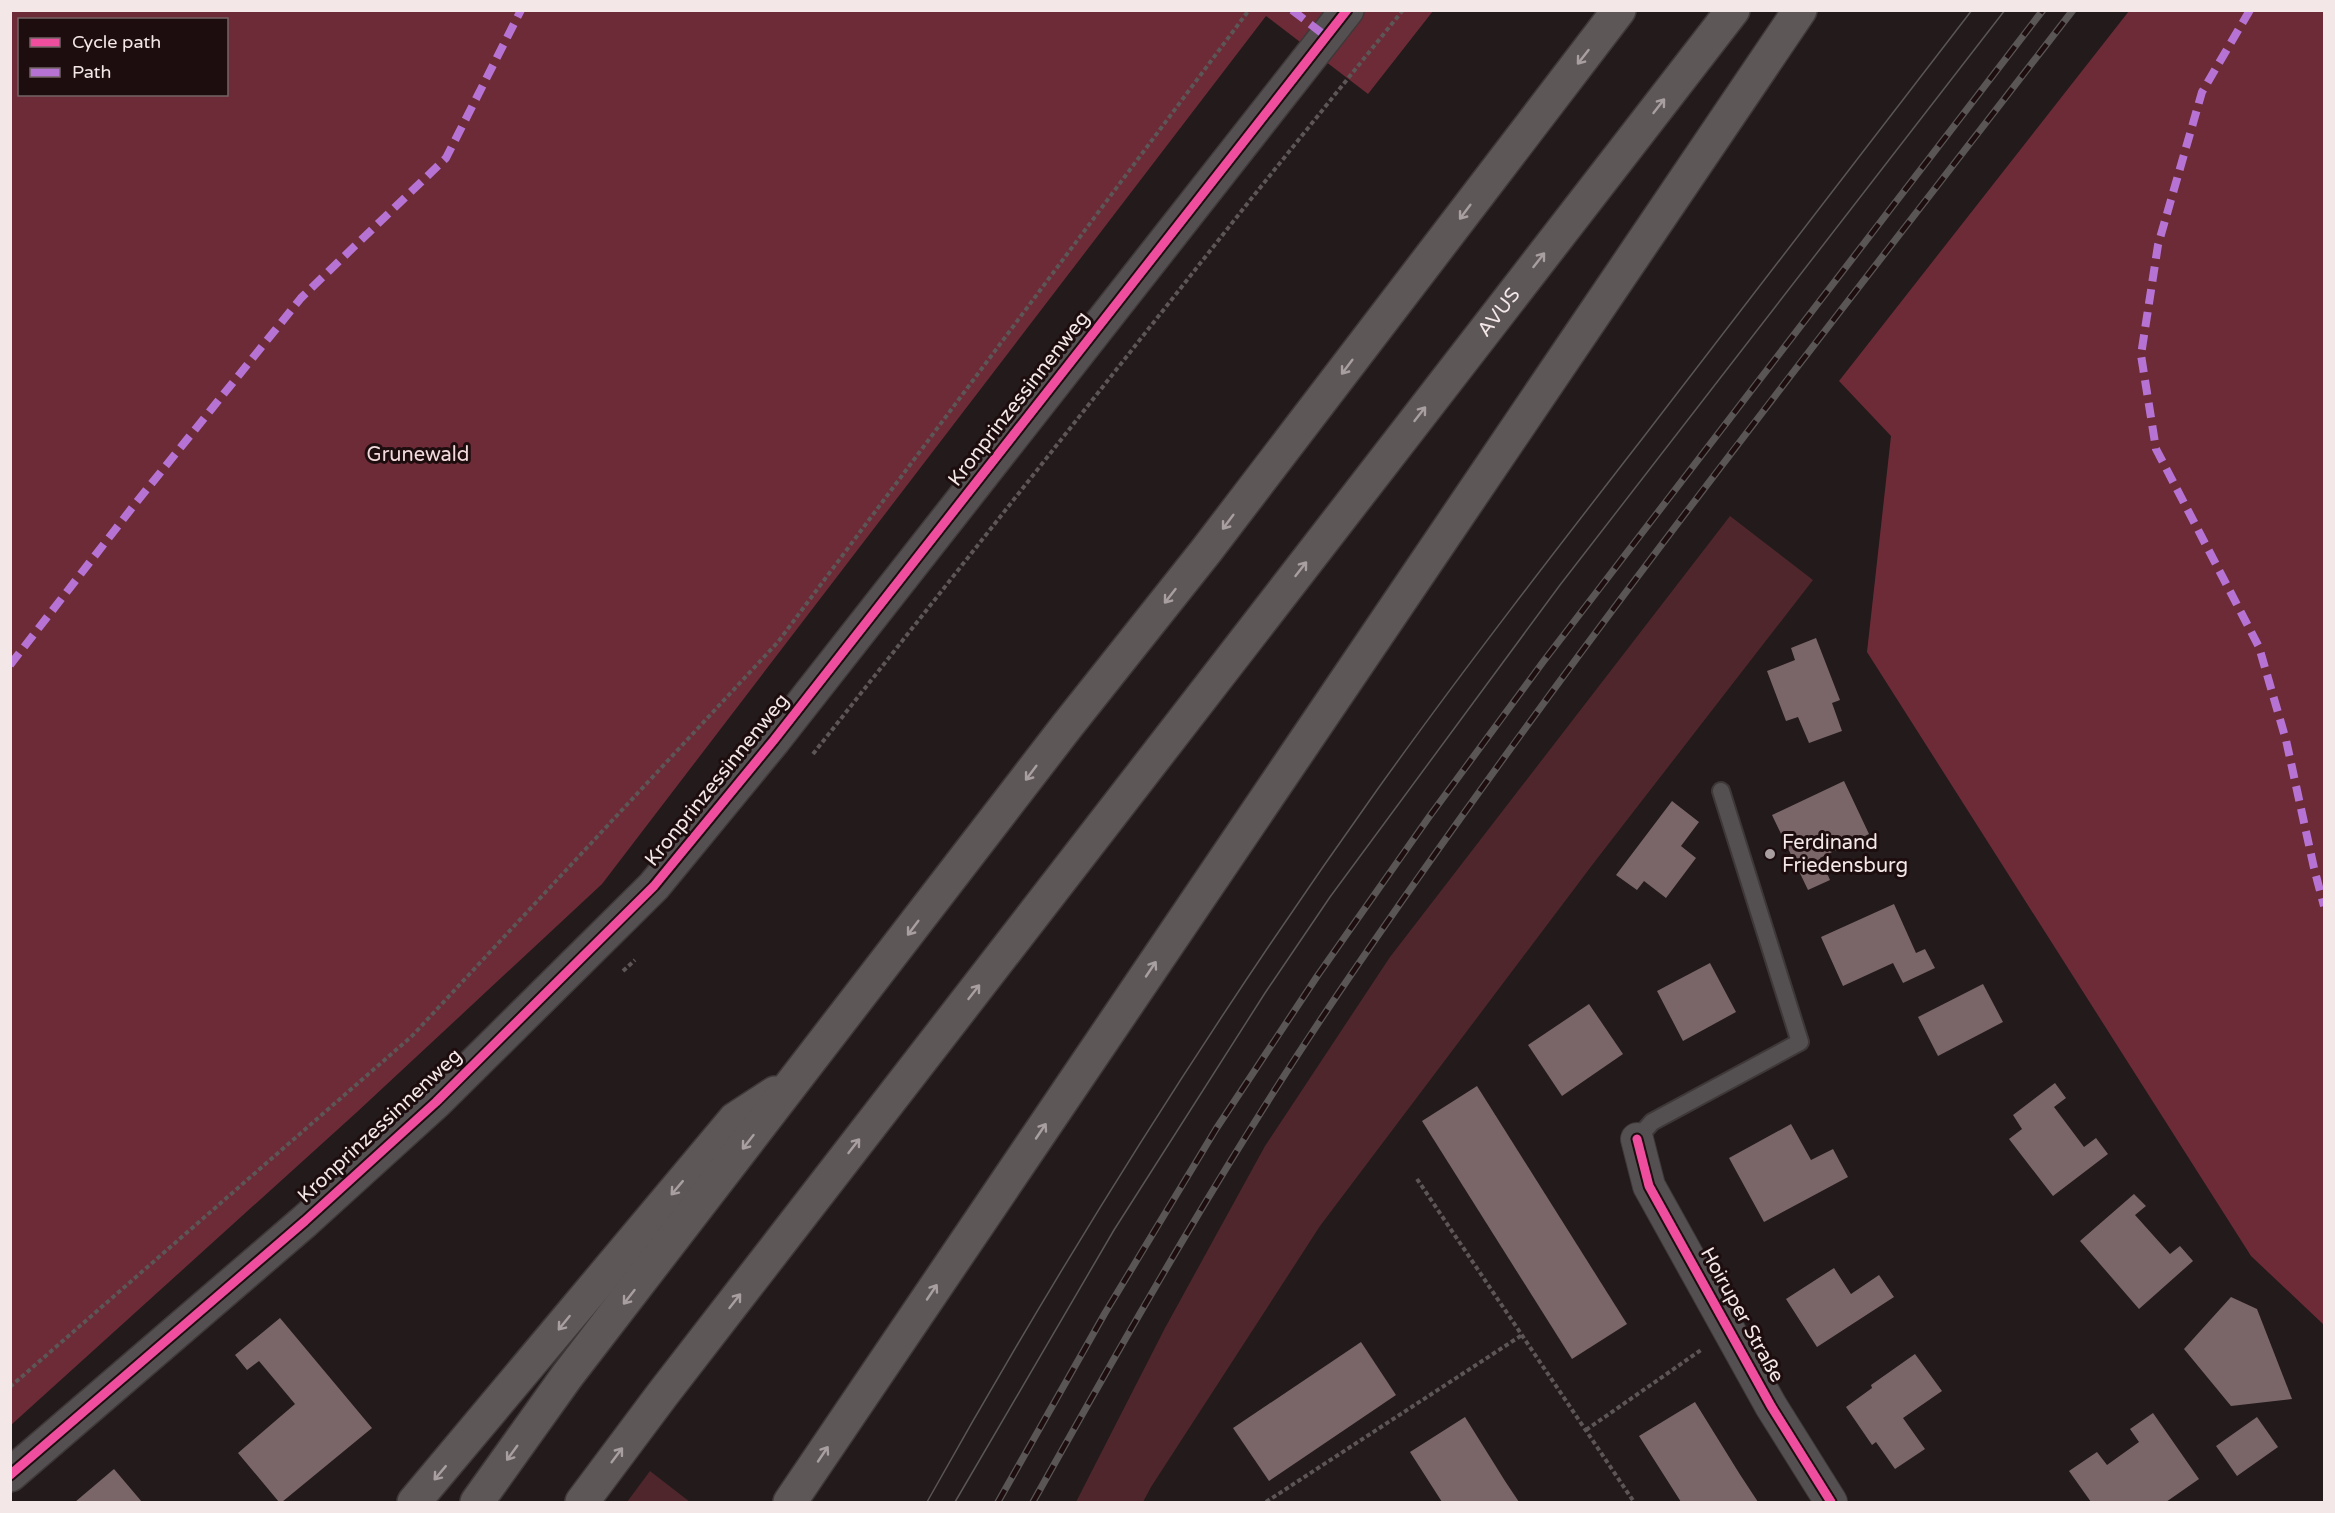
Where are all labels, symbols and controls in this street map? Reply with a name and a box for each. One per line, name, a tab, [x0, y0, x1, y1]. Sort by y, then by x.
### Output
legend	[18, 18, 228, 96]
text: Cycle path	[72, 31, 161, 53]
one-way arrow	[1577, 49, 1590, 65]
text: Path	[72, 61, 111, 83]
one-way arrow	[1652, 98, 1665, 114]
one-way arrow	[1459, 203, 1471, 219]
one-way arrow	[1533, 252, 1546, 268]
street label: AVUS	[1473, 283, 1526, 342]
street label: Kronprinzessinnenweg	[943, 307, 1095, 491]
one-way arrow	[1340, 358, 1353, 374]
one-way arrow	[1413, 406, 1426, 422]
park label: Grunewald	[367, 443, 469, 467]
one-way arrow	[1222, 513, 1235, 529]
one-way arrow	[1294, 561, 1307, 577]
one-way arrow	[1163, 588, 1176, 604]
street label: Kronprinzessinnenweg	[640, 689, 794, 871]
one-way arrow	[1025, 764, 1037, 780]
place label: Ferdinand Friedensburg	[1782, 831, 1908, 878]
marker: Ferdinand Friedensburg	[1763, 847, 1777, 861]
one-way arrow	[906, 919, 919, 935]
one-way arrow	[1144, 961, 1157, 978]
one-way arrow	[967, 984, 980, 1000]
street label: Kronprinzessinnenweg	[293, 1044, 467, 1208]
one-way arrow	[1035, 1123, 1047, 1140]
one-way arrow	[742, 1134, 755, 1150]
one-way arrow	[848, 1139, 861, 1155]
one-way arrow	[670, 1180, 683, 1196]
street label: Hoiruper Straße	[1695, 1243, 1789, 1387]
one-way arrow	[926, 1284, 938, 1301]
one-way arrow	[622, 1288, 635, 1304]
one-way arrow	[729, 1293, 742, 1309]
one-way arrow	[558, 1315, 571, 1331]
one-way arrow	[506, 1444, 518, 1460]
one-way arrow	[817, 1446, 829, 1463]
one-way arrow	[610, 1448, 623, 1464]
one-way arrow	[433, 1465, 446, 1481]

